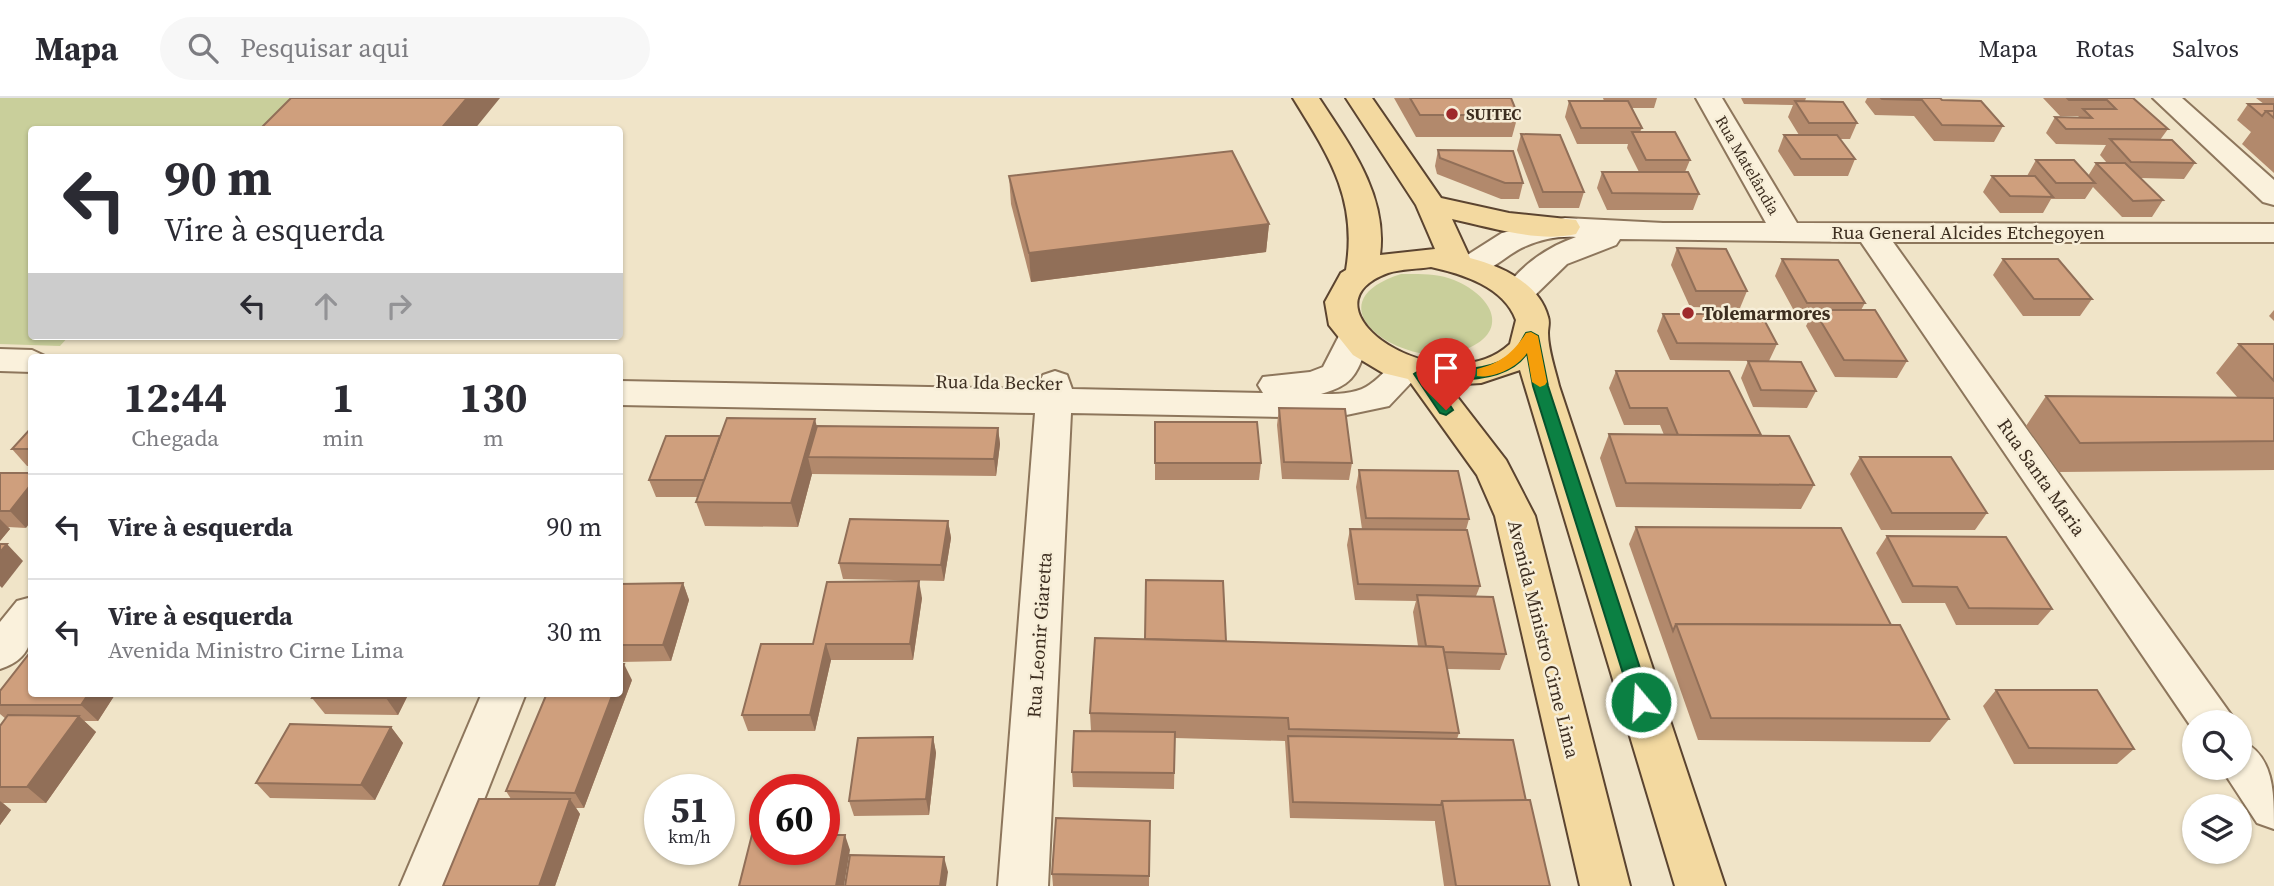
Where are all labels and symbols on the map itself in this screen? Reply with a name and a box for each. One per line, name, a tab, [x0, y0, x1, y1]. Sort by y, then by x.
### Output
place label: SUITEC	[1466, 103, 1521, 125]
marker: SUITEC	[1444, 106, 1460, 122]
street label: Rua Matelândia	[1711, 111, 1786, 219]
street label: Rua General Alcides Etchegoyen	[1831, 219, 2105, 245]
place label: Tolemarmores	[1702, 300, 1831, 326]
marker: Tolemarmores	[1680, 305, 1696, 321]
pin	[1416, 338, 1476, 410]
street label: Rua Ida Becker	[935, 368, 1063, 396]
street label: Rua Santa Maria	[1992, 413, 2092, 541]
street label: Avenida Ministro Cirne Lima	[1502, 517, 1586, 761]
street label: Rua Leonir Giaretta	[1020, 551, 1058, 719]
position arrow	[1604, 665, 1678, 739]
speed limit sign: 60	[749, 774, 840, 865]

